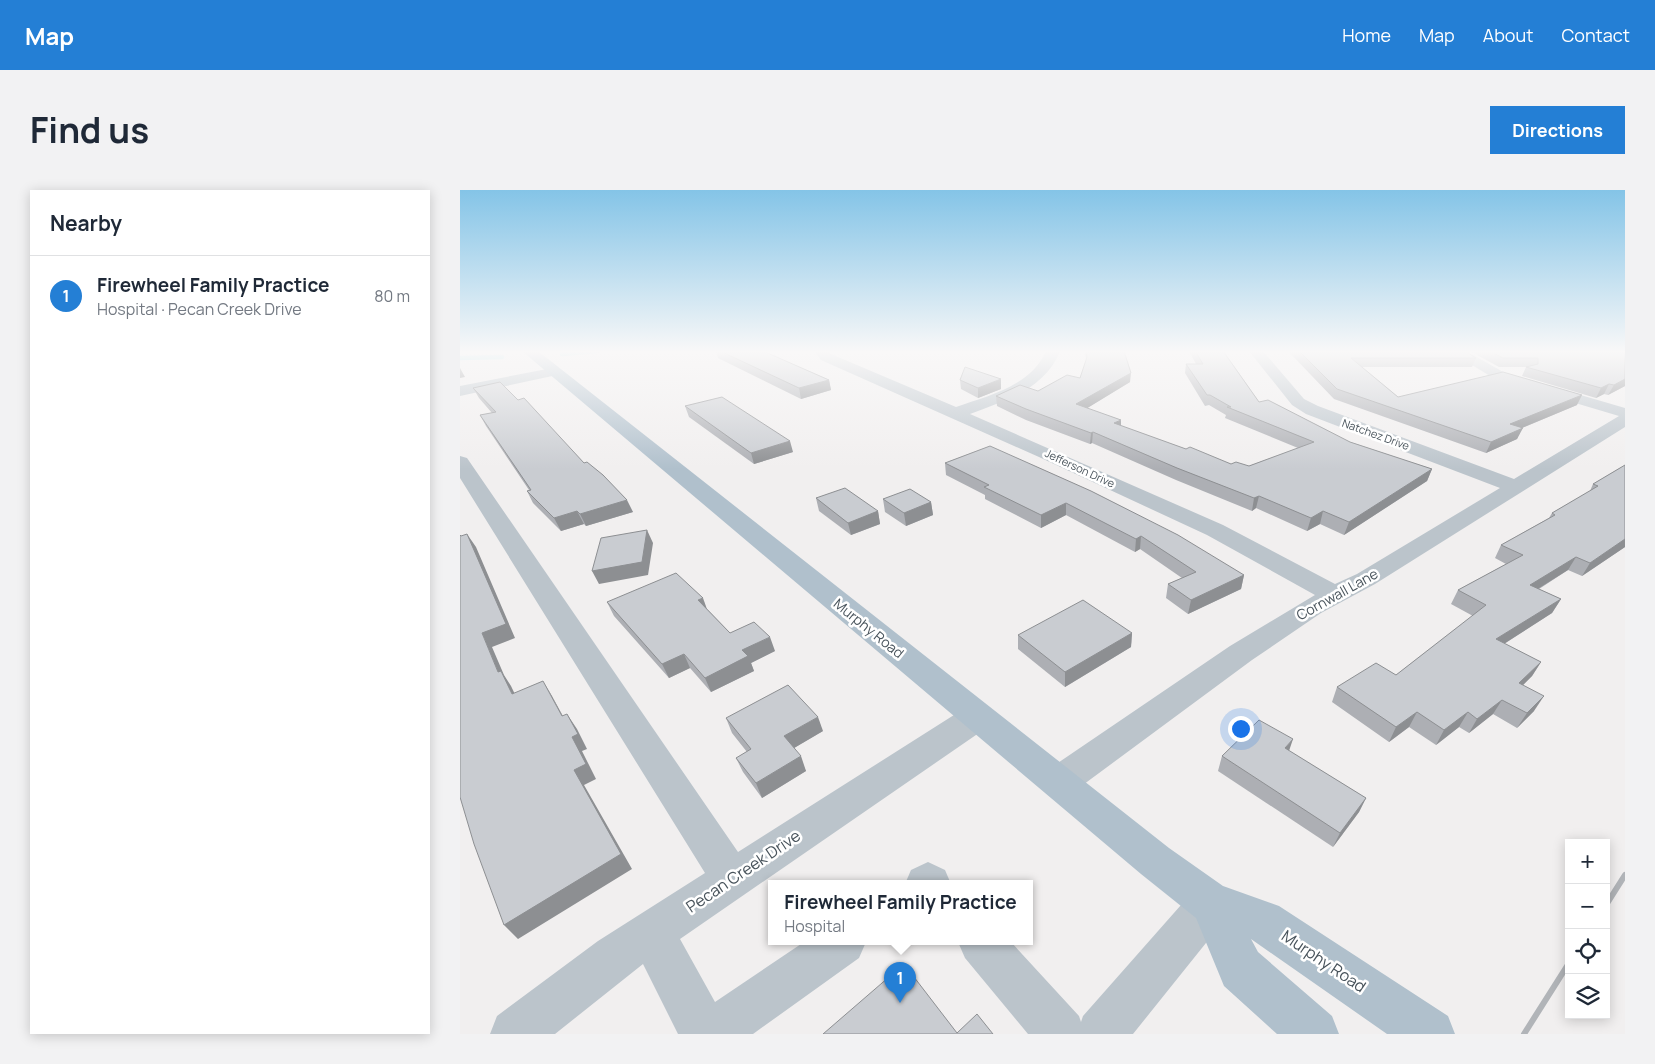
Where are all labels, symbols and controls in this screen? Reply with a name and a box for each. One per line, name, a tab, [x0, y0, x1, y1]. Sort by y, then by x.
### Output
text: Map	[25, 19, 74, 52]
text: Home	[1342, 23, 1391, 47]
text: Map	[1419, 23, 1455, 47]
text: About	[1483, 23, 1533, 47]
text: Contact	[1561, 23, 1630, 47]
text: Find us	[30, 106, 149, 154]
button: Directions	[1490, 106, 1625, 154]
text: Nearby	[50, 209, 122, 237]
text: Firewheel Family Practice	[97, 272, 330, 298]
text: 1	[62, 285, 70, 307]
text: 80 m	[374, 285, 410, 307]
text: Hospital · Pecan Creek Drive	[97, 298, 302, 320]
street label: Natchez Drive	[1340, 415, 1412, 453]
street label: Jefferson Drive	[1043, 445, 1118, 491]
street label: Cornwall Lane	[1293, 564, 1381, 624]
street label: Murphy Road	[830, 594, 908, 662]
your location	[1228, 716, 1254, 742]
street label: Pecan Creek Drive	[681, 825, 805, 917]
map controls	[1565, 839, 1610, 1019]
button: +	[1565, 839, 1610, 884]
popup	[768, 880, 1033, 945]
button: −	[1565, 884, 1610, 929]
text: Firewheel Family Practice	[784, 889, 1017, 915]
text: Hospital	[784, 915, 845, 937]
street label: Murphy Road	[1278, 925, 1370, 997]
button: locate	[1565, 929, 1610, 974]
pin: 1	[884, 962, 916, 1003]
button: layers	[1565, 974, 1610, 1019]

